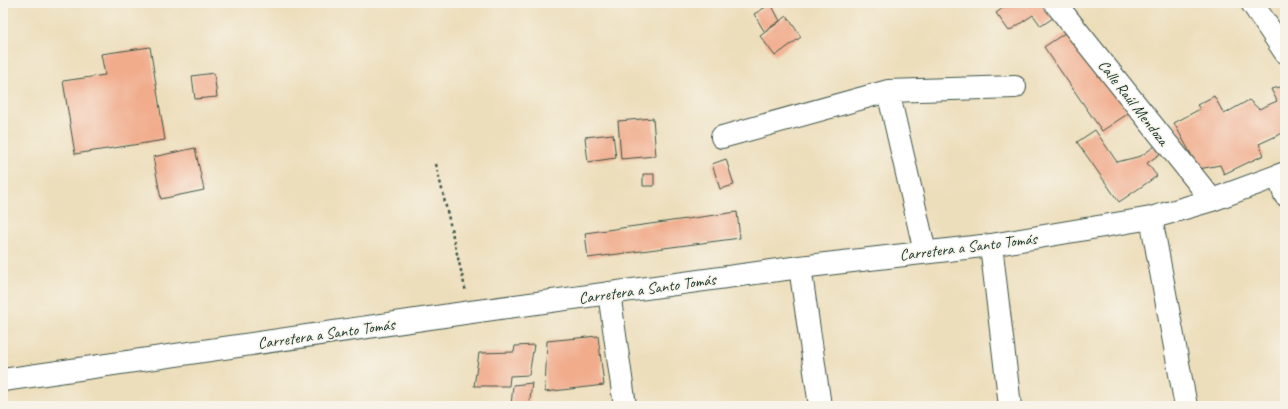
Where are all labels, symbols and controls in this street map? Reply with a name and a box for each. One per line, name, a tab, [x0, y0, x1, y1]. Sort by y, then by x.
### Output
street label: Calle Raúl Mendoza	[1093, 56, 1174, 151]
street label: Carretera a Santo Tomás	[898, 228, 1039, 265]
street label: Carretera a Santo Tomás	[577, 269, 718, 309]
street label: Carretera a Santo Tomás	[256, 314, 397, 354]

